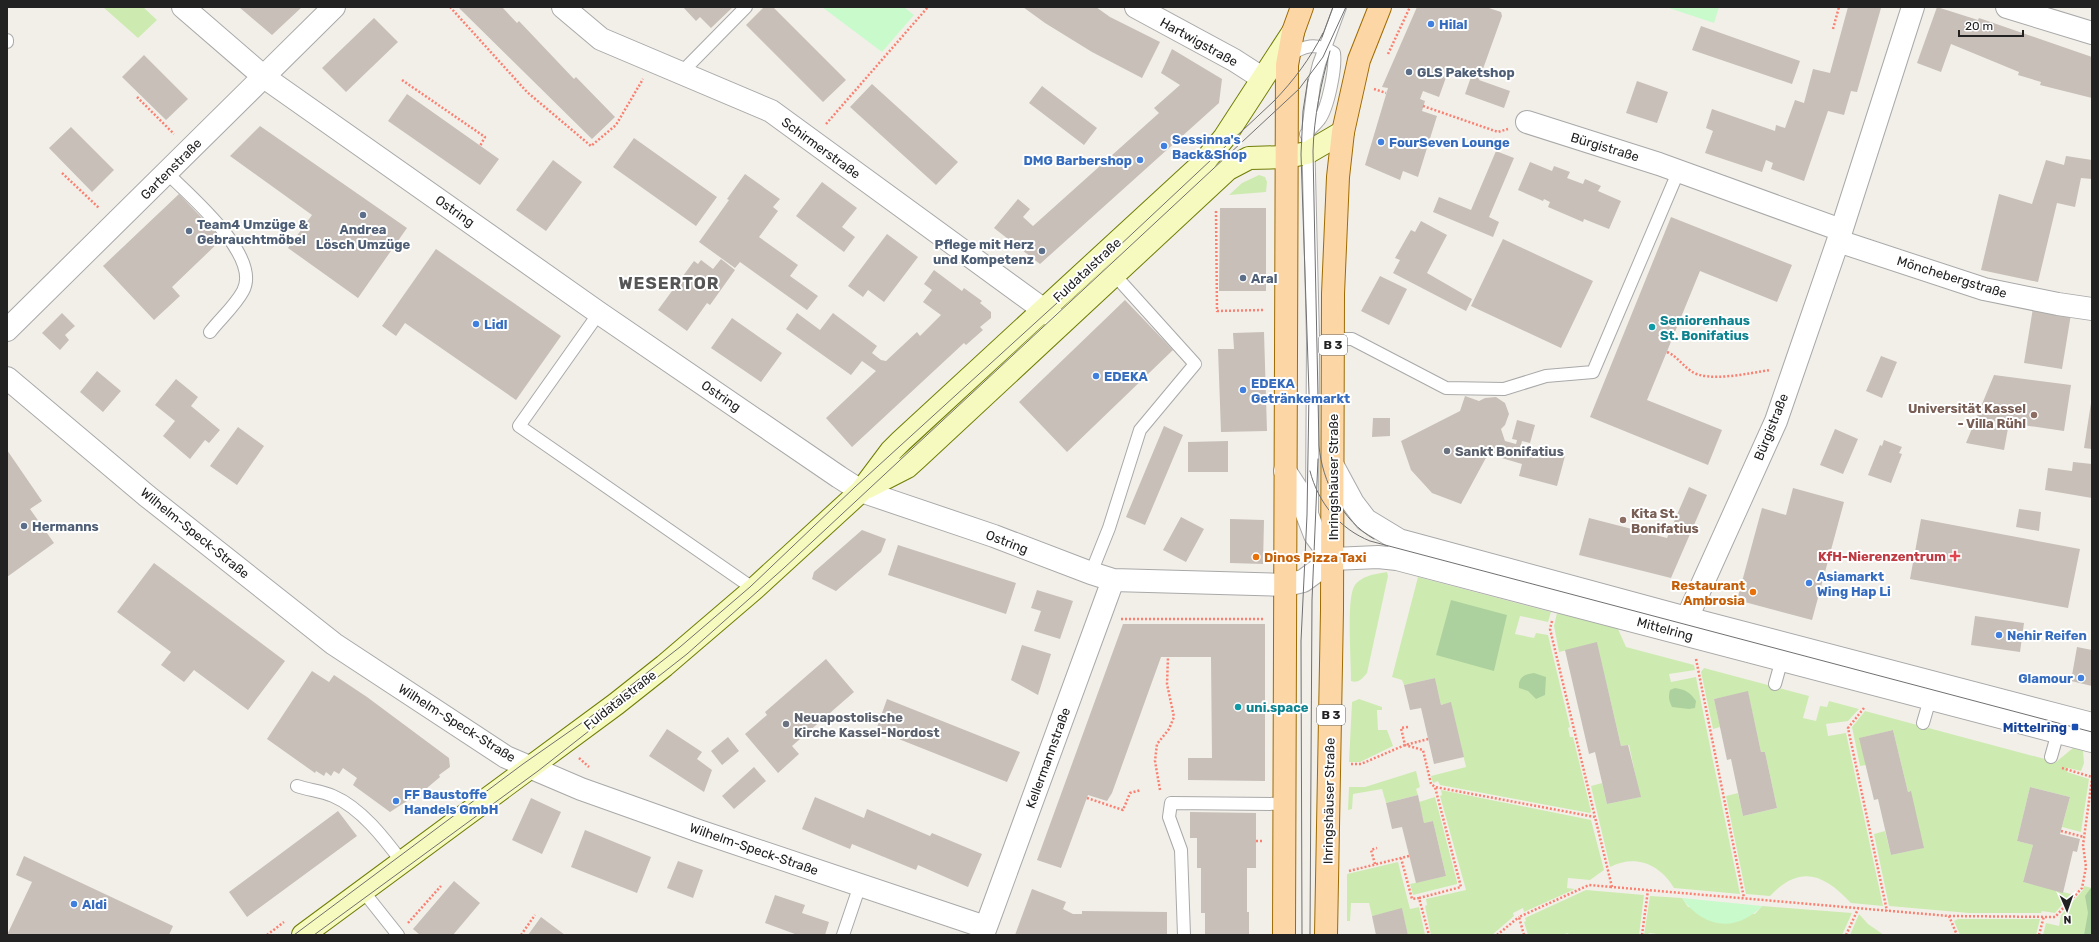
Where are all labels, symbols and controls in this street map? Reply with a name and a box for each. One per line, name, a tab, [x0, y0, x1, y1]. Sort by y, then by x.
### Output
scale bar	[1959, 12, 2023, 38]
street label: Hartwigstraße	[1157, 14, 1240, 70]
place label: Hilal	[1439, 17, 1468, 32]
marker: Hilal	[1426, 19, 1436, 29]
text: 20 m	[1965, 19, 1993, 33]
place label: GLS Paketshop	[1417, 65, 1515, 80]
marker: GLS Paketshop	[1404, 67, 1414, 77]
street label: Schirmerstraße	[779, 114, 863, 182]
street label: Bürgistraße	[1569, 129, 1641, 165]
place label: Sessinna's Back&Shop	[1172, 132, 1247, 162]
street label: Gartenstraße	[137, 135, 205, 203]
place label: FourSeven Lounge	[1389, 135, 1510, 150]
marker: FourSeven Lounge	[1376, 137, 1386, 147]
marker: Sessinna's Back&Shop	[1159, 141, 1169, 151]
place label: DMG Barbershop	[1023, 153, 1132, 168]
marker: DMG Barbershop	[1135, 155, 1145, 165]
street label: Ostring	[432, 192, 477, 231]
marker: Andrea Lösch Umzüge	[358, 210, 368, 220]
place label: Team4 Umzüge & Gebrauchtmöbel	[197, 217, 309, 247]
place label: Andrea Lösch Umzüge	[316, 222, 411, 252]
marker: Team4 Umzüge & Gebrauchtmöbel	[184, 226, 194, 236]
street label: Fuldatalstraße	[1050, 235, 1124, 305]
place label: Pflege mit Herz und Kompetenz	[933, 237, 1034, 267]
marker: Pflege mit Herz und Kompetenz	[1037, 246, 1047, 256]
street label: Mönchebergstraße	[1895, 253, 2009, 302]
place label: Aral	[1251, 271, 1278, 286]
district label: WESERTOR	[618, 273, 720, 293]
marker: Aral	[1238, 273, 1248, 283]
place label: Seniorenhaus St. Bonifatius	[1660, 313, 1750, 343]
place label: Lidl	[484, 317, 507, 332]
marker: Lidl	[471, 319, 481, 329]
marker: Seniorenhaus St. Bonifatius	[1647, 322, 1657, 332]
road number: B 3	[1319, 335, 1347, 355]
place label: EDEKA	[1104, 369, 1149, 384]
marker: EDEKA	[1091, 371, 1101, 381]
place label: EDEKA Getränkemarkt	[1251, 376, 1350, 406]
street label: Ostring	[698, 377, 744, 415]
marker: EDEKA Getränkemarkt	[1238, 385, 1248, 395]
street label: Bürgistraße	[1751, 391, 1792, 463]
place label: Universität Kassel - Villa Rühl	[1908, 401, 2026, 431]
marker: Universität Kassel - Villa Rühl	[2029, 410, 2039, 420]
street label: Ihringshäuser Straße	[1326, 414, 1342, 540]
place label: Sankt Bonifatius	[1455, 444, 1564, 459]
marker: Sankt Bonifatius	[1442, 446, 1452, 456]
street label: Wilhelm-Speck-Straße	[138, 485, 252, 581]
place label: Kita St. Bonifatius	[1631, 506, 1699, 536]
marker: Kita St. Bonifatius	[1618, 515, 1628, 525]
place label: Hermanns	[32, 519, 99, 534]
marker: Hermanns	[19, 521, 29, 531]
street label: Ostring	[983, 527, 1030, 558]
place label: KfH-Nierenzentrum	[1818, 549, 1946, 564]
place label: Dinos Pizza Taxi	[1264, 550, 1366, 565]
marker: KfH-Nierenzentrum	[1949, 550, 1961, 562]
marker: Dinos Pizza Taxi	[1251, 552, 1261, 562]
place label: Asiamarkt Wing Hap Li	[1817, 569, 1891, 599]
place label: Restaurant Ambrosia	[1671, 578, 1745, 608]
marker: Asiamarkt Wing Hap Li	[1804, 578, 1814, 588]
marker: Restaurant Ambrosia	[1748, 587, 1758, 597]
street label: Mittelring	[1635, 614, 1695, 645]
place label: Nehir Reifen	[2007, 628, 2087, 643]
marker: Nehir Reifen	[1994, 630, 2004, 640]
street label: Fuldatalstraße	[581, 667, 659, 733]
place label: Glamour	[2018, 671, 2073, 686]
marker: Glamour	[2076, 673, 2086, 683]
street label: Wilhelm-Speck-Straße	[396, 681, 518, 765]
place label: uni.space	[1246, 700, 1309, 715]
marker: uni.space	[1233, 702, 1243, 712]
street label: Kellermannstraße	[1023, 705, 1073, 811]
road number: B 3	[1317, 705, 1345, 725]
place label: Neuapostolische Kirche Kassel-Nordost	[794, 710, 939, 740]
marker: Neuapostolische Kirche Kassel-Nordost	[781, 719, 791, 729]
place label: Mittelring	[2003, 720, 2067, 735]
marker: Mittelring	[2070, 722, 2080, 732]
street label: Ihringshäuser Straße	[1320, 738, 1339, 864]
place label: FF Baustoffe Handels GmbH	[404, 787, 498, 817]
marker: FF Baustoffe Handels GmbH	[391, 796, 401, 806]
street label: Wilhelm-Speck-Straße	[688, 820, 820, 878]
north arrow	[2047, 890, 2087, 930]
place label: Aldi	[82, 897, 107, 912]
marker: Aldi	[69, 899, 79, 909]
text: N	[2063, 913, 2072, 926]

